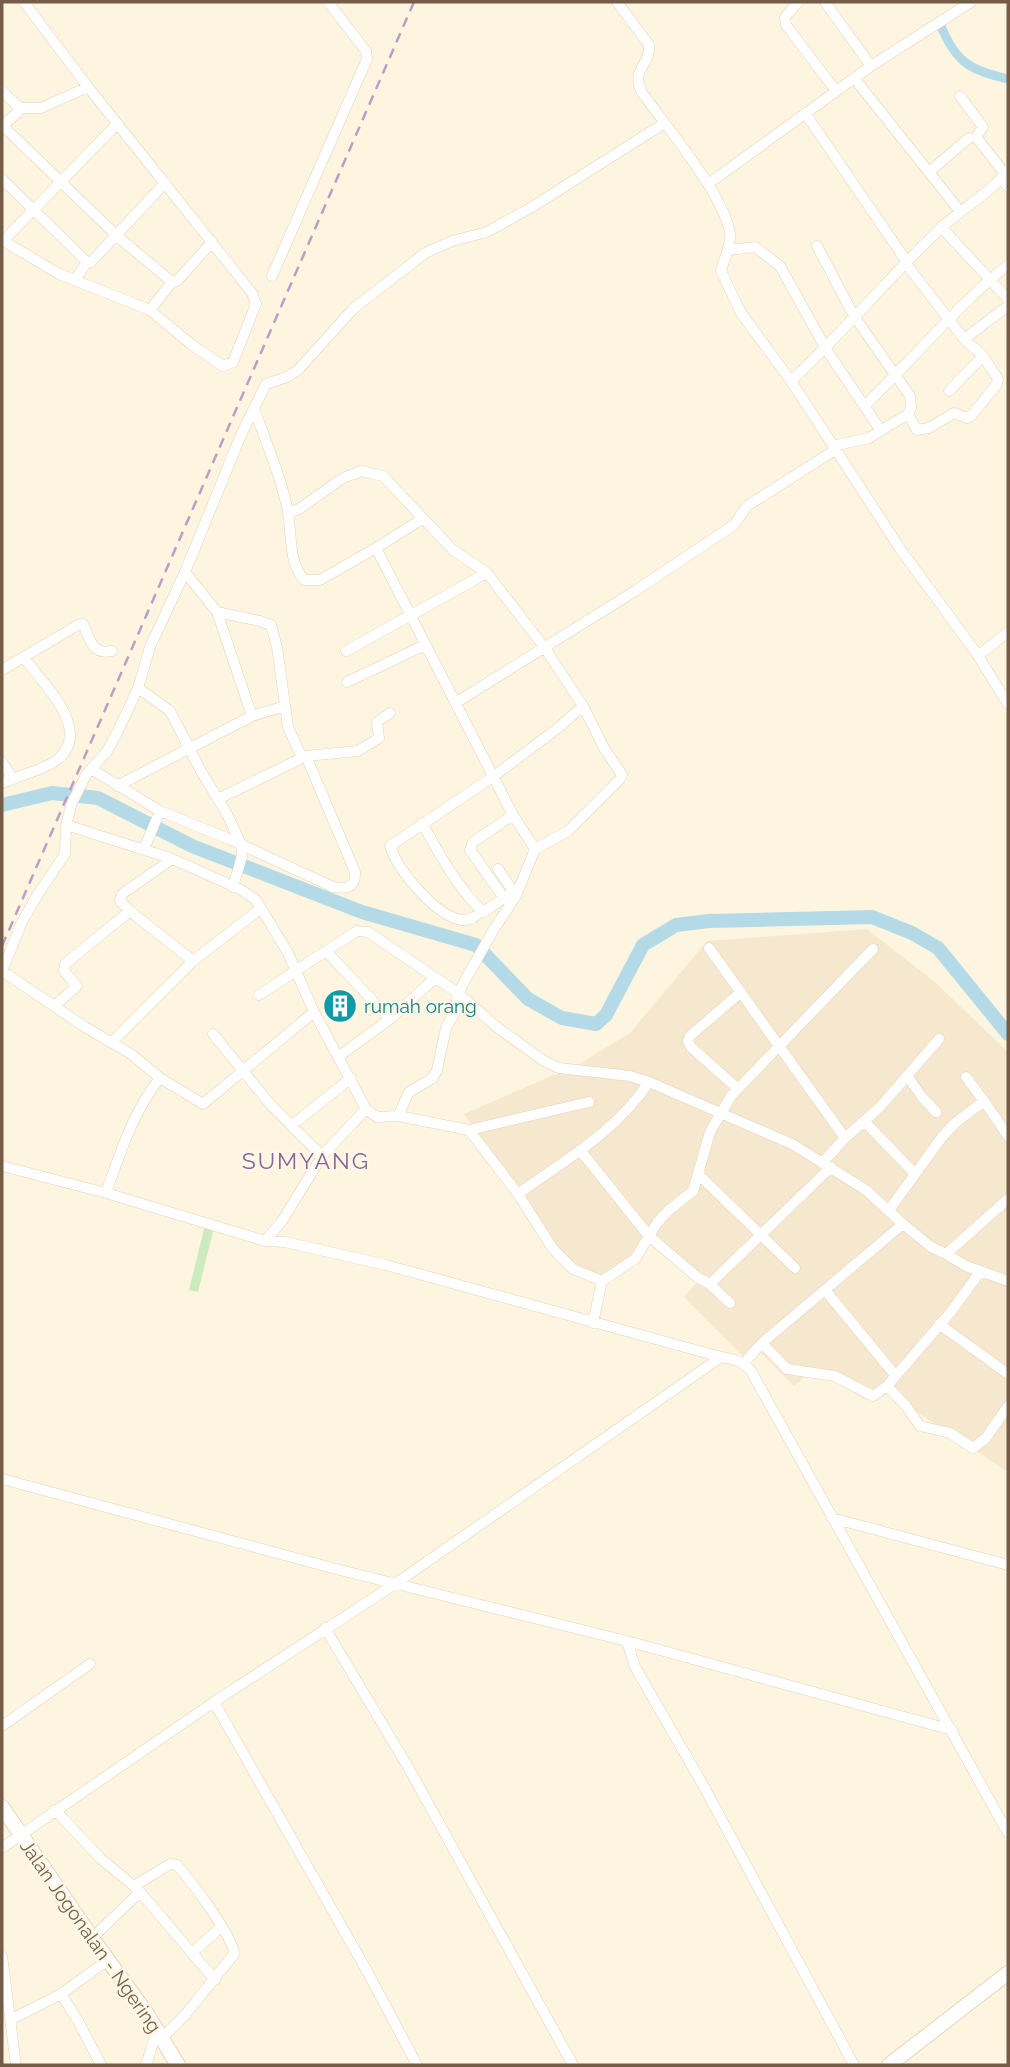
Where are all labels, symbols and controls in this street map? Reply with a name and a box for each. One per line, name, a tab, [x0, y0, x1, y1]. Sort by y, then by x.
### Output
building icon: rumah orang	[321, 987, 359, 1025]
place label: rumah orang	[364, 995, 477, 1017]
district label: SUMYANG	[242, 1147, 370, 1174]
street label: Jalan Jogonalan - Ngering	[16, 1835, 166, 2037]

